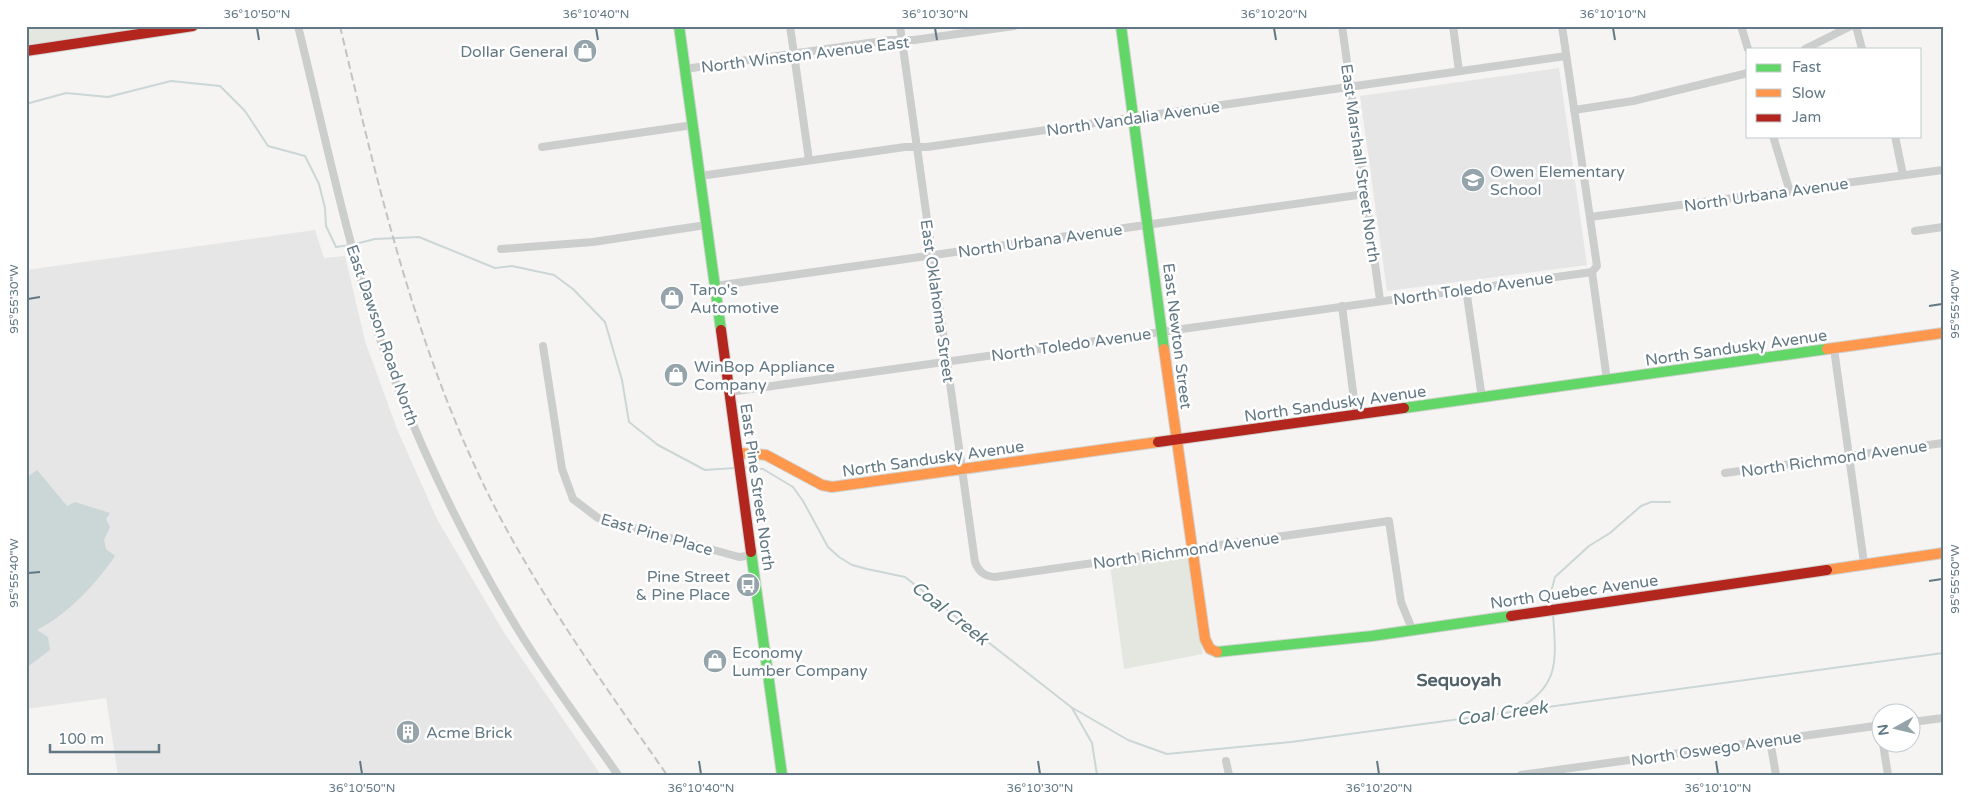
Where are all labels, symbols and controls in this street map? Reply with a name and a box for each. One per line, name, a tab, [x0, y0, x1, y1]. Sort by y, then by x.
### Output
text: 36°10'50"N	[224, 7, 290, 21]
text: 36°10'40"N	[563, 7, 629, 21]
text: 36°10'30"N	[902, 7, 968, 21]
text: 36°10'20"N	[1241, 7, 1307, 21]
text: 36°10'10"N	[1580, 7, 1646, 21]
street label: North Winston Avenue East	[700, 32, 910, 78]
shop icon: Dollar General	[572, 38, 598, 64]
place label: Dollar General	[460, 42, 568, 62]
legend	[1746, 48, 1922, 138]
text: Fast	[1792, 58, 1822, 76]
street label: East Marshall Street North	[1336, 63, 1384, 264]
text: Slow	[1792, 84, 1826, 102]
street label: North Vandalia Avenue	[1045, 97, 1221, 141]
text: Jam	[1792, 108, 1821, 126]
place label: Owen Elementary School	[1490, 162, 1625, 200]
school or university icon: Owen Elementary School	[1460, 167, 1486, 193]
street label: North Urbana Avenue	[1683, 174, 1850, 216]
street label: East Oklahoma Street	[916, 218, 958, 384]
street label: North Urbana Avenue	[957, 220, 1124, 262]
street label: East Dawson Road North	[342, 242, 422, 429]
street label: East Newton Street	[1158, 262, 1196, 410]
text: 95°55'30"W	[7, 264, 21, 334]
street label: North Toledo Avenue	[1392, 268, 1554, 310]
text: 95°55'40"W	[1948, 269, 1962, 339]
place label: Tano's Automotive	[690, 280, 779, 318]
shop icon: Tano's Automotive	[659, 285, 685, 311]
street label: North Toledo Avenue	[990, 324, 1152, 366]
street label: North Sandusky Avenue	[1644, 325, 1828, 371]
place label: WinBop Appliance Company	[694, 357, 835, 395]
shop icon: WinBop Appliance Company	[663, 362, 689, 388]
street label: North Sandusky Avenue	[1243, 381, 1427, 427]
street label: East Pine Street North	[735, 402, 779, 572]
street label: North Sandusky Avenue	[841, 436, 1025, 482]
street label: North Richmond Avenue	[1740, 436, 1929, 482]
street label: East Pine Place	[598, 509, 715, 561]
street label: North Richmond Avenue	[1092, 528, 1281, 574]
text: 95°55'40"W	[7, 538, 21, 608]
text: 95°55'50"W	[1948, 544, 1962, 614]
place label: Pine Street & Pine Place	[635, 567, 730, 605]
street label: North Quebec Avenue	[1489, 570, 1659, 614]
bus stop icon: Pine Street & Pine Place	[735, 572, 761, 598]
water label: Coal Creek	[907, 576, 994, 651]
place label: Economy Lumber Company	[732, 643, 868, 681]
shop icon: Economy Lumber Company	[702, 648, 728, 674]
district label: Sequoyah	[1416, 669, 1502, 691]
water label: Coal Creek	[1455, 696, 1550, 730]
north arrow	[1872, 704, 1922, 754]
building icon: Acme Brick	[395, 719, 421, 745]
scale bar	[50, 721, 159, 753]
place label: Acme Brick	[426, 723, 513, 743]
text: N	[1874, 723, 1893, 736]
street label: North Oswego Avenue	[1630, 727, 1803, 771]
text: 100 m	[58, 730, 104, 748]
text: 36°10'50"N	[329, 781, 395, 795]
text: 36°10'40"N	[668, 781, 734, 795]
text: 36°10'30"N	[1007, 781, 1073, 795]
text: 36°10'20"N	[1346, 781, 1412, 795]
text: 36°10'10"N	[1685, 781, 1751, 795]

